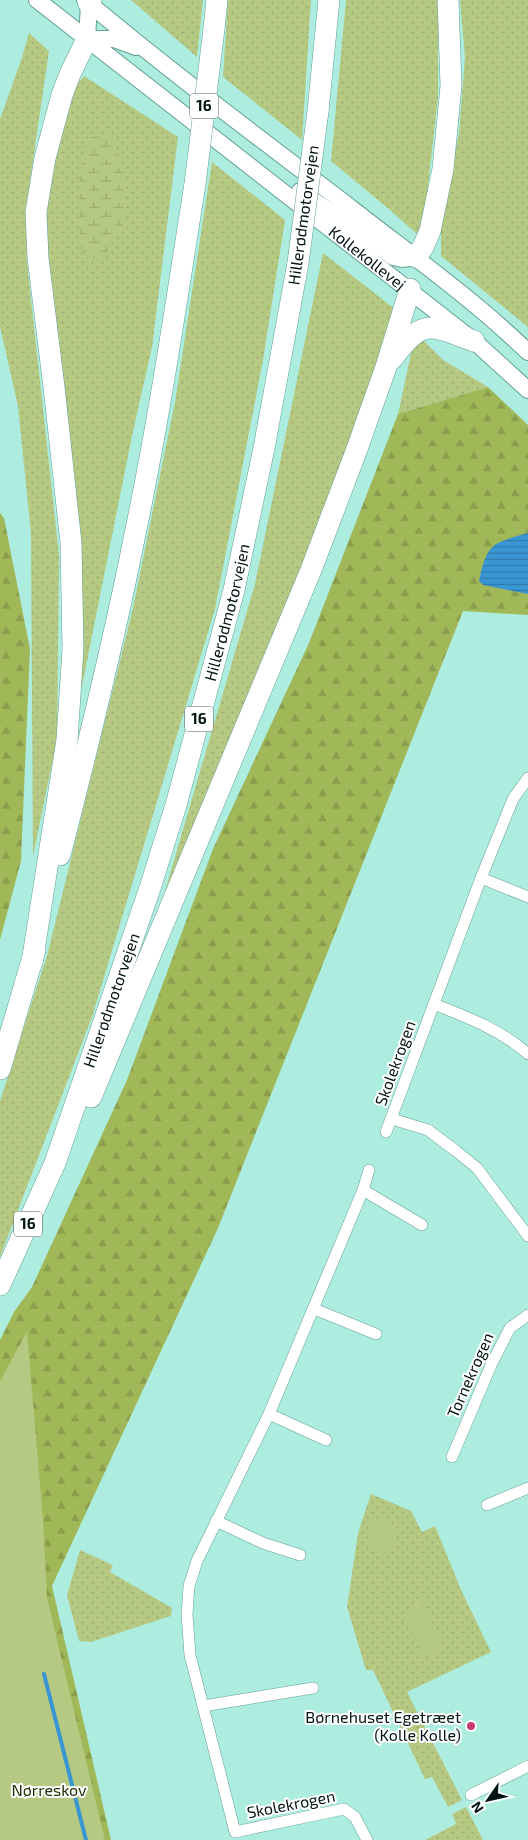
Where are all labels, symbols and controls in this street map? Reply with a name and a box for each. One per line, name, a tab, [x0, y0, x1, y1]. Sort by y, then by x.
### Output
road number: 16	[190, 94, 218, 118]
street label: Hillerødmotorvejen	[283, 144, 323, 286]
street label: Kollekollevej	[325, 221, 410, 294]
street label: Hillerødmotorvejen	[200, 542, 253, 683]
road number: 16	[185, 706, 213, 732]
street label: Hillerødmotorvejen	[79, 930, 143, 1070]
street label: Skolekrogen	[370, 1018, 419, 1108]
road number: 16	[14, 1212, 42, 1236]
street label: Tornekrogen	[442, 1329, 497, 1420]
place label: Børnehuset Egetræet (Kolle Kolle)	[305, 1707, 461, 1744]
marker: Børnehuset Egetræet (Kolle Kolle)	[465, 1720, 477, 1732]
north arrow	[463, 1775, 513, 1825]
park label: Nørreskov	[11, 1780, 87, 1799]
street label: Skolekrogen	[245, 1786, 337, 1821]
text: N	[467, 1799, 487, 1816]

